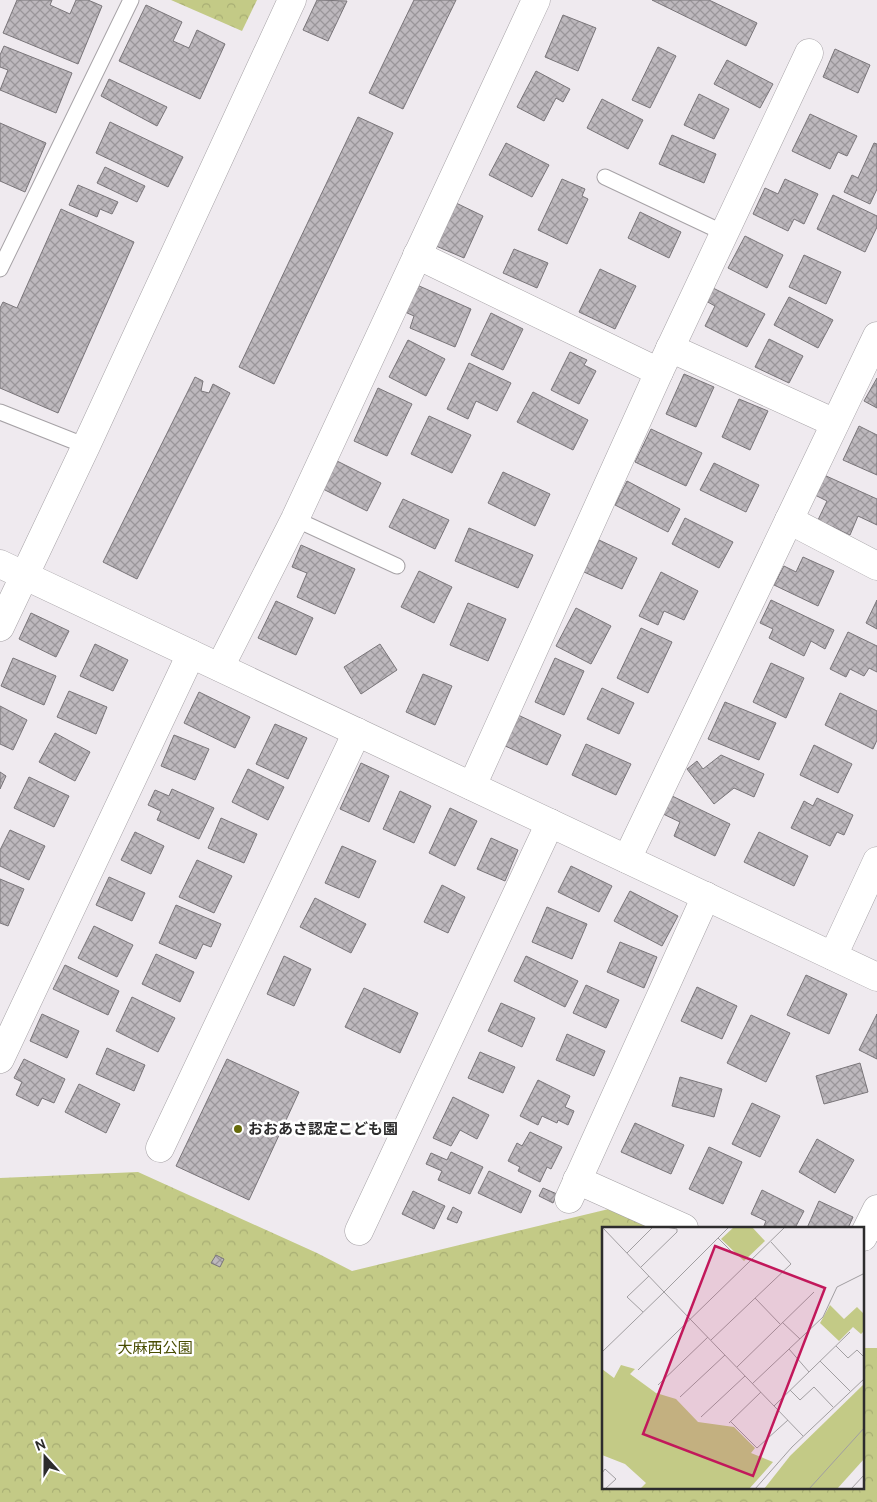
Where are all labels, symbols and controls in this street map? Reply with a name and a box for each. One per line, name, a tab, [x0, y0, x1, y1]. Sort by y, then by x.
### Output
place label: おおあさ認定こども園	[248, 1120, 398, 1138]
marker: おおあさ認定こども園	[232, 1123, 244, 1135]
inset map	[602, 1227, 864, 1490]
park label: 大麻西公園	[117, 1339, 193, 1357]
north arrow	[20, 1432, 70, 1482]
text: N	[32, 1435, 48, 1455]

